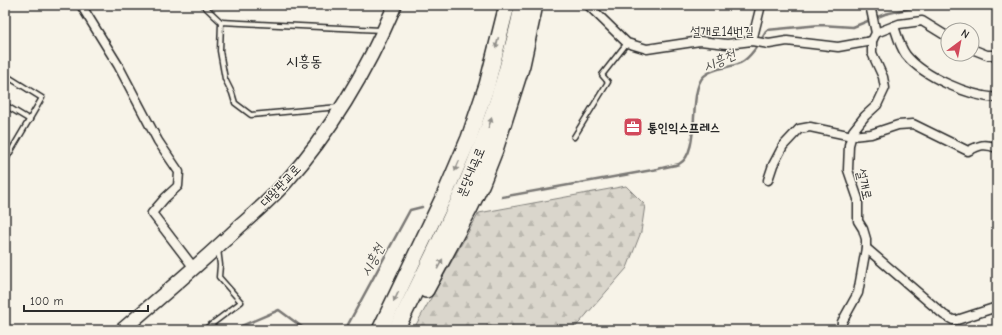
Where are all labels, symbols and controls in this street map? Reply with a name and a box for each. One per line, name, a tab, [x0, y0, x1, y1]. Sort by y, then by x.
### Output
north arrow	[940, 22, 980, 62]
street label: 설개로14번길	[690, 24, 754, 39]
text: N	[959, 27, 972, 41]
one-way arrow	[494, 37, 500, 49]
water label: 시흥천	[700, 45, 740, 75]
district label: 시흥동	[286, 52, 322, 70]
one-way arrow	[488, 116, 494, 128]
office icon: 통인익스프레스	[622, 116, 644, 138]
place label: 통인익스프레스	[647, 120, 720, 135]
street label: 분당내곡로	[453, 145, 488, 199]
street label: 대왕판교로	[257, 161, 304, 210]
one-way arrow	[454, 161, 460, 172]
street label: 설개로	[854, 167, 875, 201]
water label: 시흥천	[357, 240, 389, 279]
one-way arrow	[437, 258, 443, 270]
scale bar	[24, 287, 148, 313]
one-way arrow	[393, 292, 399, 303]
text: 100 m	[30, 294, 63, 308]

